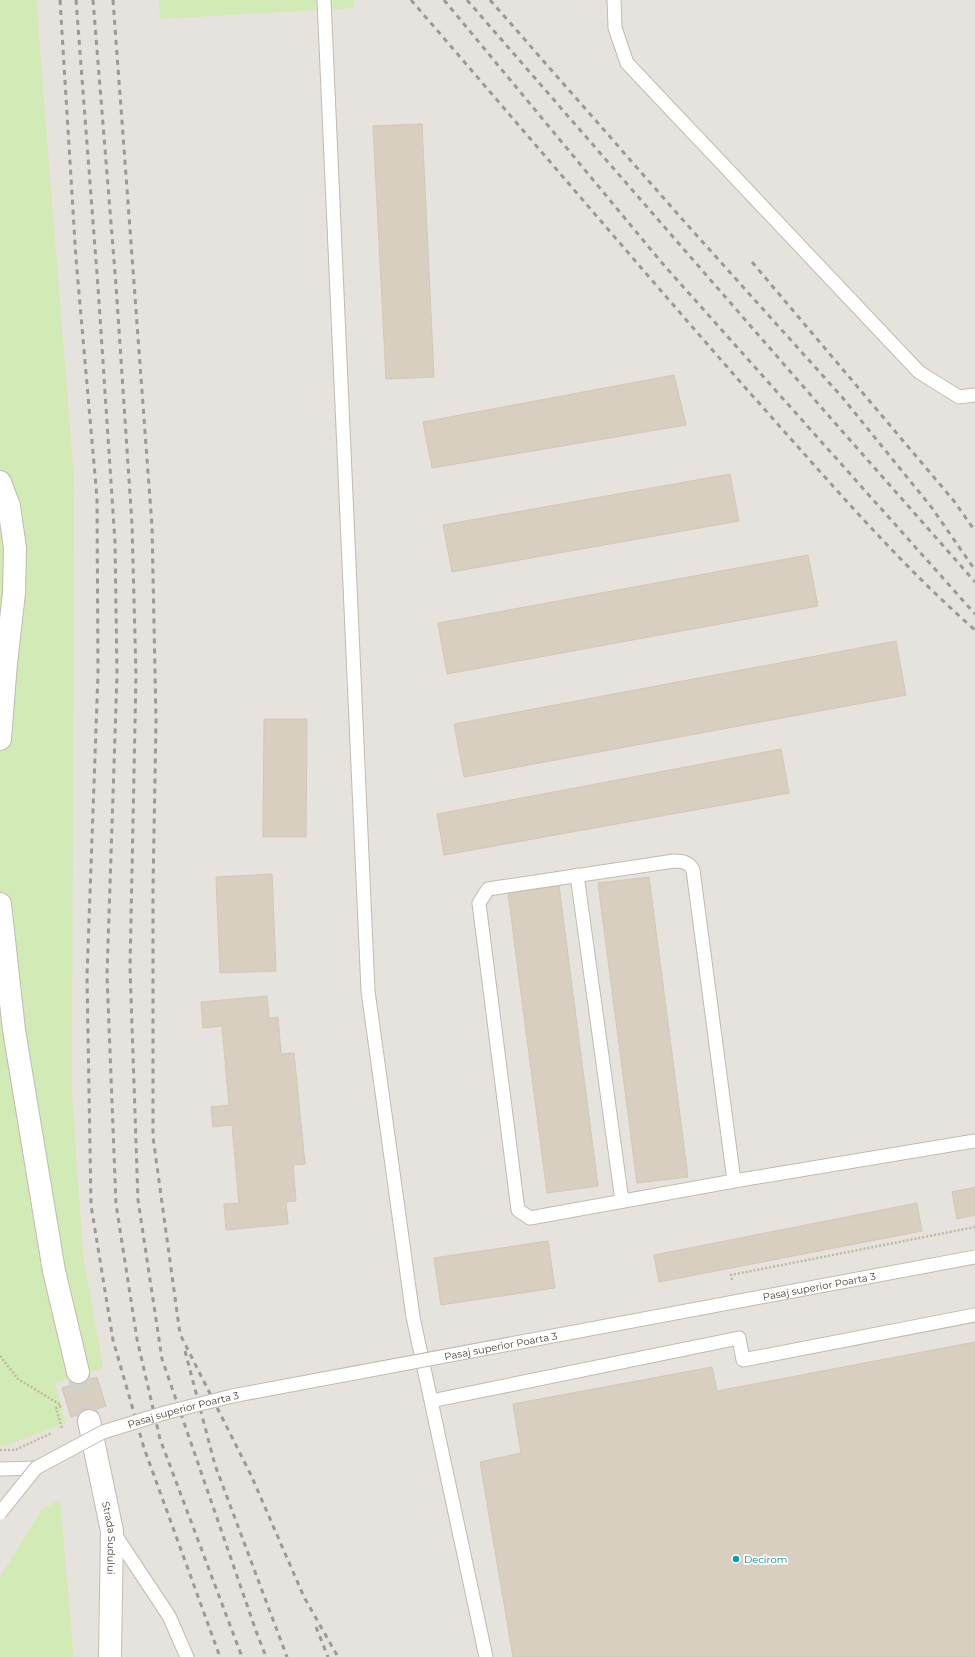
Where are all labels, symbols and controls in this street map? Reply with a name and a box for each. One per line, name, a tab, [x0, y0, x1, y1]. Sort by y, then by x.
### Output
street label: Pasaj superior Poarta 3	[762, 1270, 877, 1304]
street label: Pasaj superior Poarta 3	[443, 1329, 559, 1363]
street label: Pasaj superior Poarta 3	[126, 1389, 240, 1431]
street label: Strada Sudului	[99, 1500, 118, 1575]
place label: Decirom	[744, 1553, 787, 1566]
marker: Decirom	[731, 1554, 741, 1564]

